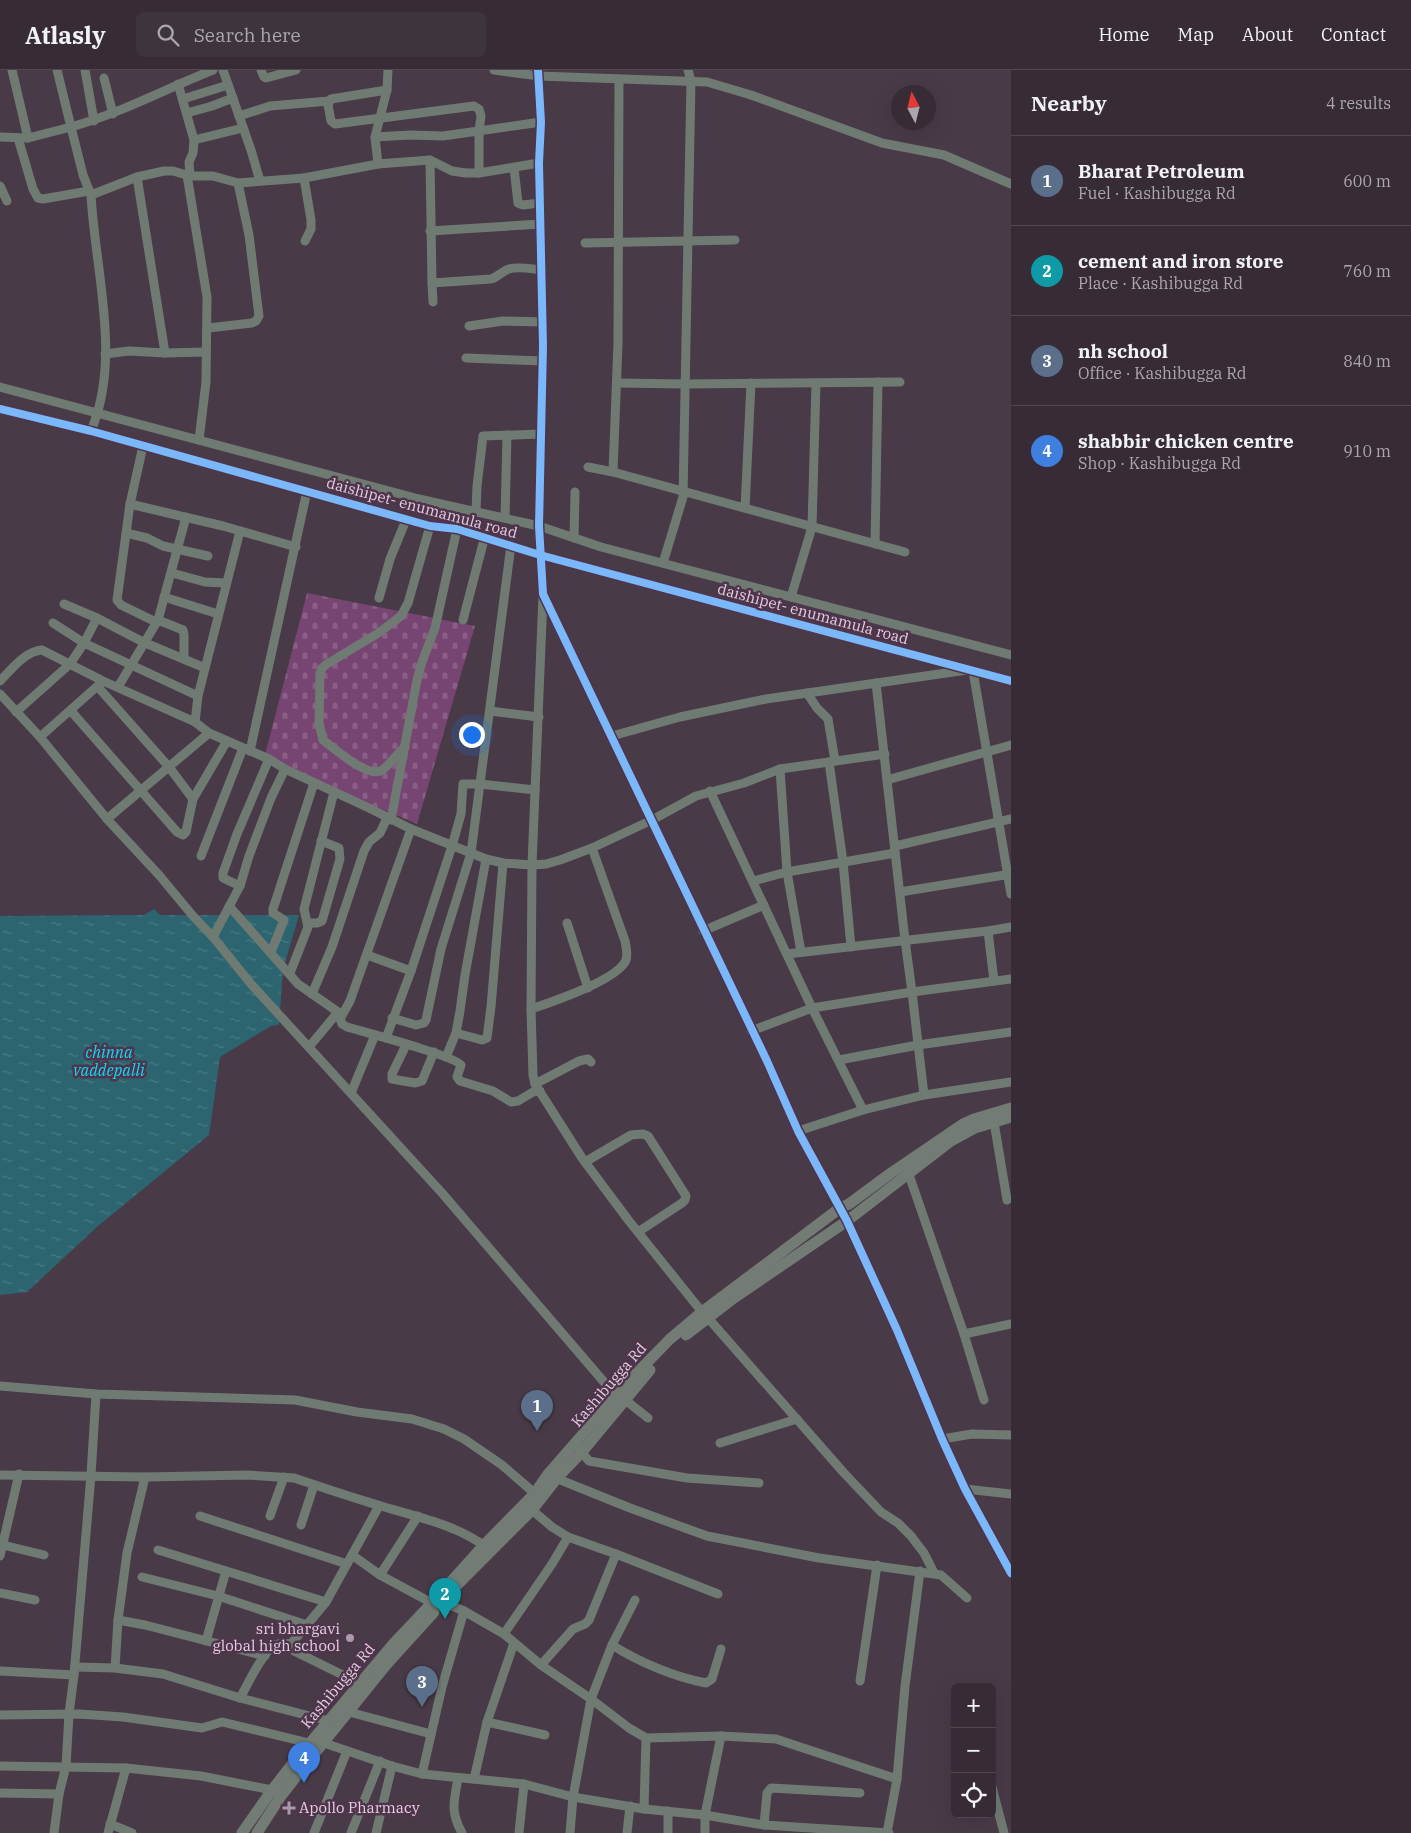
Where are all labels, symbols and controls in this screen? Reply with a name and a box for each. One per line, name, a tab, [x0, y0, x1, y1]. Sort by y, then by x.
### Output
search box	[136, 12, 486, 57]
text: Atlasly	[25, 19, 106, 51]
icon: search	[154, 21, 182, 49]
text: Search here	[194, 23, 301, 47]
text: Home	[1098, 23, 1150, 46]
text: Map	[1178, 23, 1214, 46]
text: About	[1242, 23, 1293, 46]
text: Contact	[1321, 23, 1386, 46]
north arrow	[891, 85, 936, 130]
text: Nearby	[1031, 89, 1107, 117]
text: 4 results	[1326, 93, 1391, 113]
text: Bharat Petroleum	[1078, 159, 1245, 183]
text: 1	[1042, 171, 1052, 191]
text: 600 m	[1343, 171, 1391, 191]
text: Fuel · Kashibugga Rd	[1078, 183, 1236, 203]
text: cement and iron store	[1078, 249, 1284, 273]
text: 2	[1042, 261, 1052, 281]
text: 760 m	[1343, 261, 1391, 281]
text: Place · Kashibugga Rd	[1078, 273, 1243, 293]
text: nh school	[1078, 339, 1168, 363]
text: 3	[1042, 351, 1052, 371]
text: 840 m	[1343, 351, 1391, 371]
text: Office · Kashibugga Rd	[1078, 363, 1247, 383]
text: shabbir chicken centre	[1078, 429, 1294, 453]
text: 4	[1042, 441, 1052, 461]
text: 910 m	[1343, 441, 1391, 461]
text: Shop · Kashibugga Rd	[1078, 453, 1241, 473]
street label: daishipet- enumamula road	[325, 473, 520, 542]
street label: daishipet- enumamula road	[716, 579, 911, 648]
your location	[459, 722, 485, 748]
water label: chinna vaddepalli	[73, 1042, 145, 1080]
street label: Kashibugga Rd	[567, 1339, 650, 1431]
pin: 1	[521, 1390, 553, 1431]
pin: 2	[429, 1578, 461, 1619]
place label: sri bhargavi global high school	[213, 1619, 340, 1655]
marker: sri bhargavi global high school	[344, 1632, 356, 1644]
street label: Kashibugga Rd	[297, 1639, 379, 1732]
pin: 3	[406, 1666, 438, 1707]
map controls	[951, 1683, 996, 1818]
button: +	[951, 1683, 996, 1728]
button: −	[951, 1728, 996, 1773]
pin: 4	[288, 1742, 320, 1783]
button: locate	[951, 1773, 996, 1818]
place label: Apollo Pharmacy	[299, 1798, 420, 1817]
marker: Apollo Pharmacy	[283, 1802, 295, 1814]

